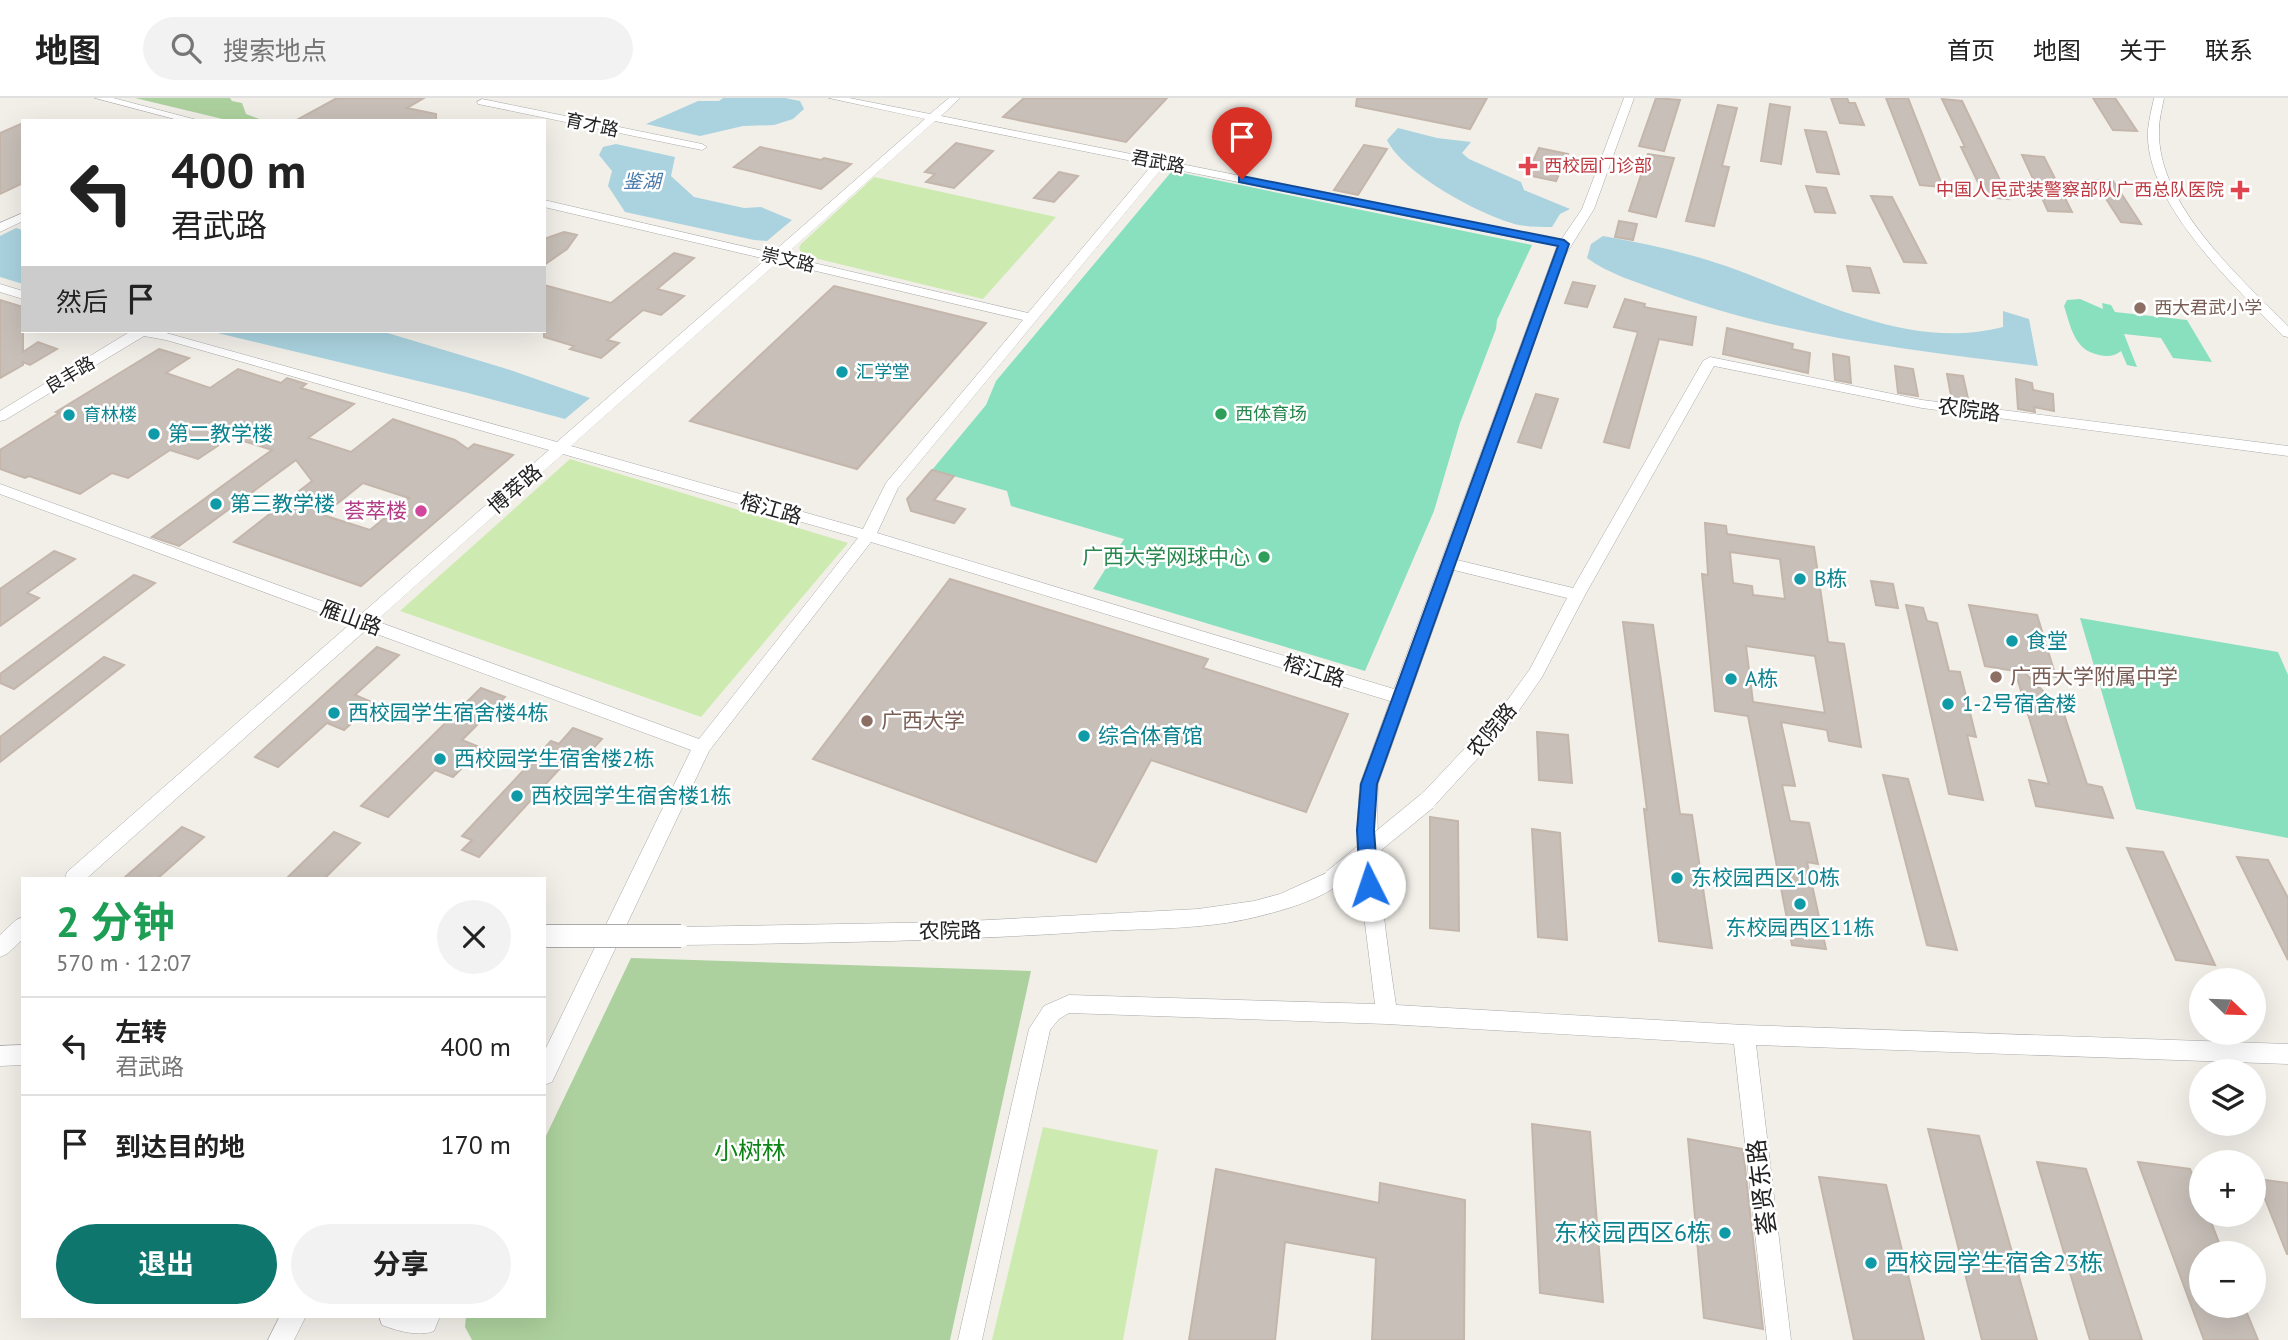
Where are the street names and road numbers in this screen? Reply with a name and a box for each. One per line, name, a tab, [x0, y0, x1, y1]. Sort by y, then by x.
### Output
street label: 育才路	[563, 108, 621, 141]
street label: 君武路	[1129, 145, 1187, 178]
street label: 崇文路	[759, 242, 817, 277]
street label: 良丰路	[41, 351, 99, 398]
street label: 农院路	[1936, 392, 2002, 427]
street label: 博萃路	[482, 458, 547, 519]
street label: 榕江路	[737, 487, 805, 530]
street label: 雁山路	[317, 594, 385, 641]
street label: 榕江路	[1280, 648, 1348, 693]
street label: 农院路	[1461, 697, 1522, 762]
street label: 农院路	[918, 916, 982, 945]
street label: 荟贤东路	[1740, 1138, 1783, 1237]

